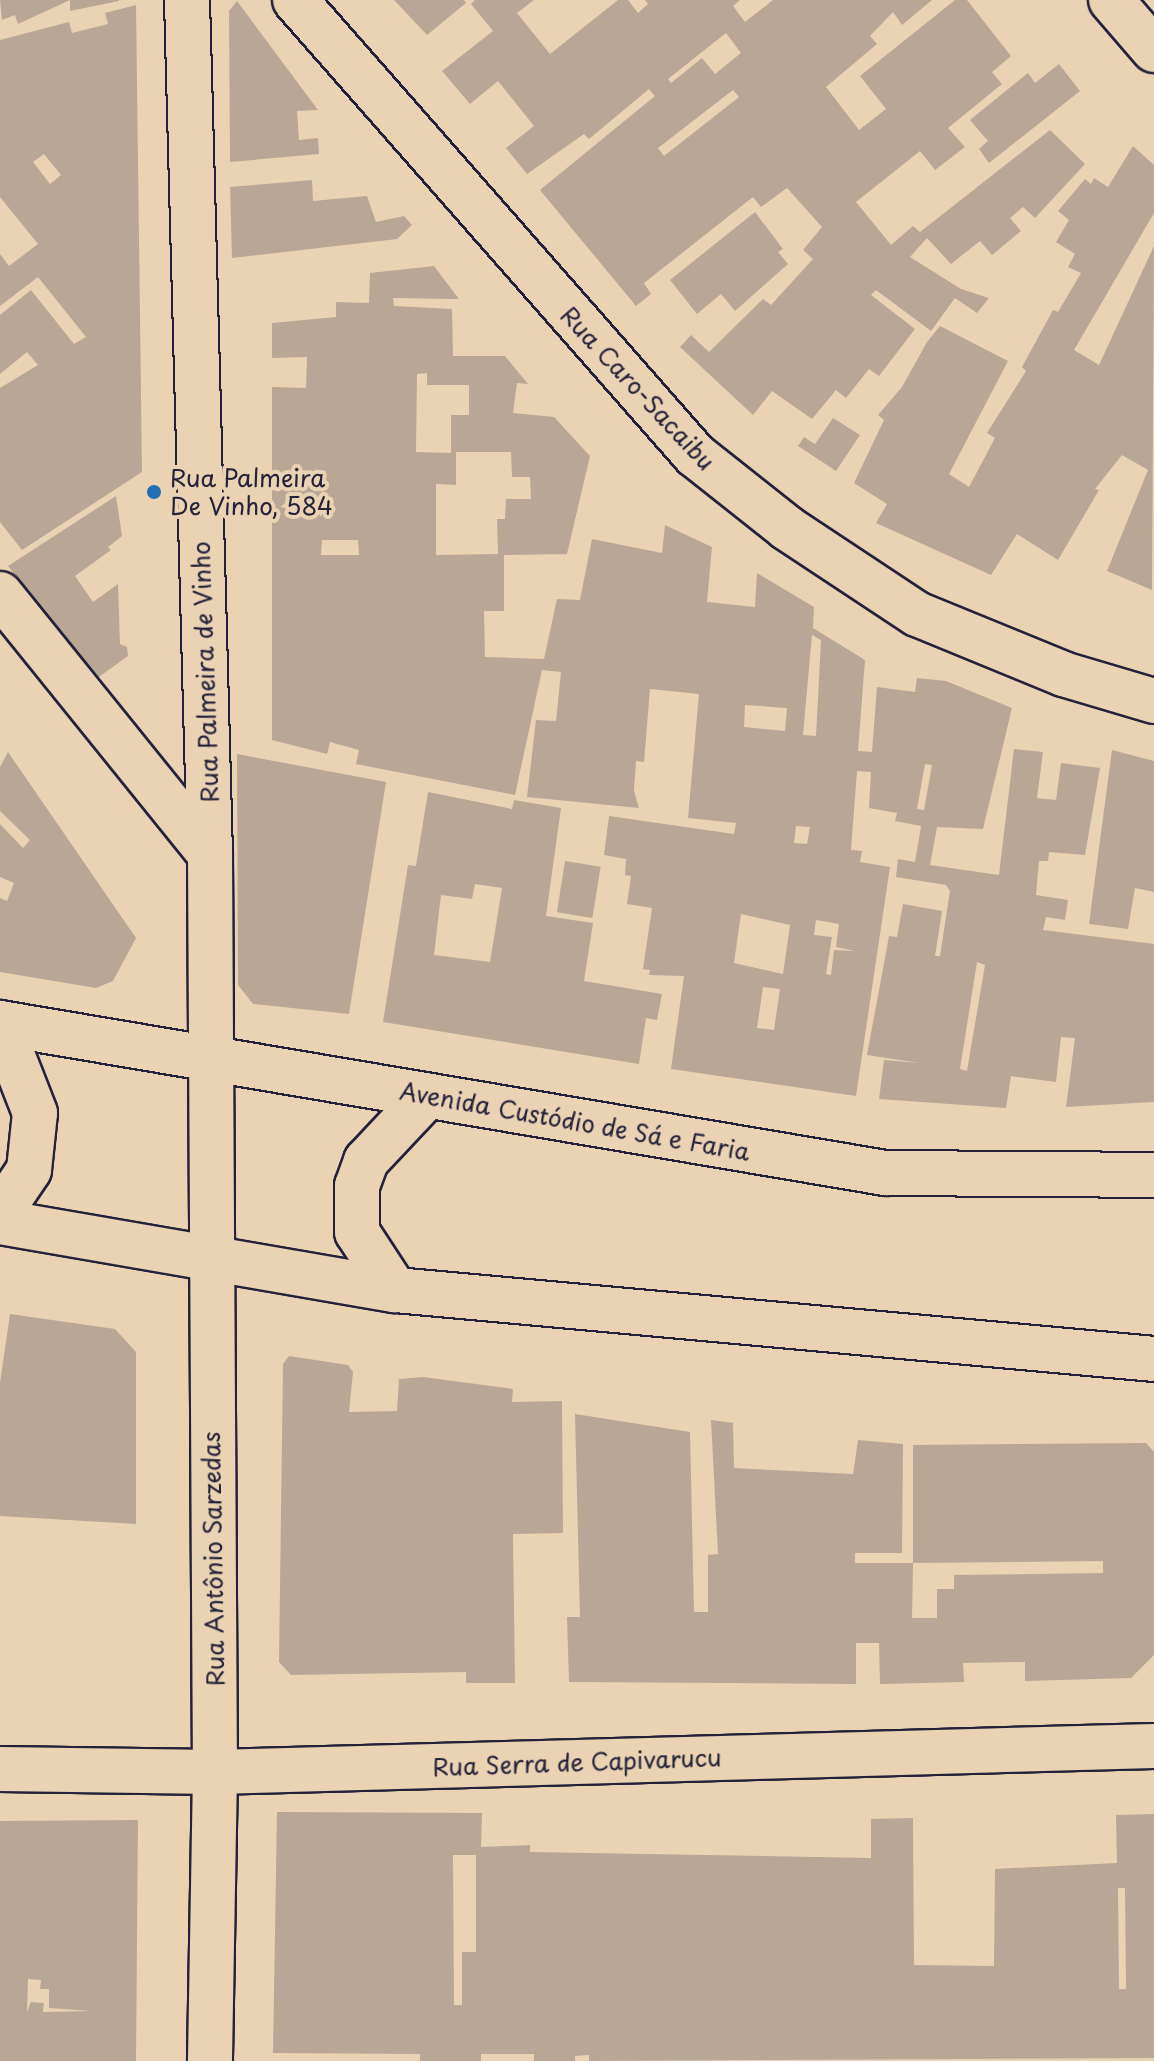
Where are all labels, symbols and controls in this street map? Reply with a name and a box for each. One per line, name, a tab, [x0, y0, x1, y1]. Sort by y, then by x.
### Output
street label: Rua Caro-Sacaibu	[555, 300, 721, 476]
place label: Rua Palmeira De Vinho, 584	[170, 464, 334, 520]
marker: Rua Palmeira De Vinho, 584	[145, 483, 163, 501]
street label: Rua Palmeira de Vinho	[186, 541, 224, 803]
street label: Avenida Custódio de Sá e Faria	[396, 1076, 754, 1166]
street label: Rua Antônio Sarzedas	[196, 1430, 230, 1688]
street label: Rua Serra de Capivarucu	[431, 1743, 723, 1781]

